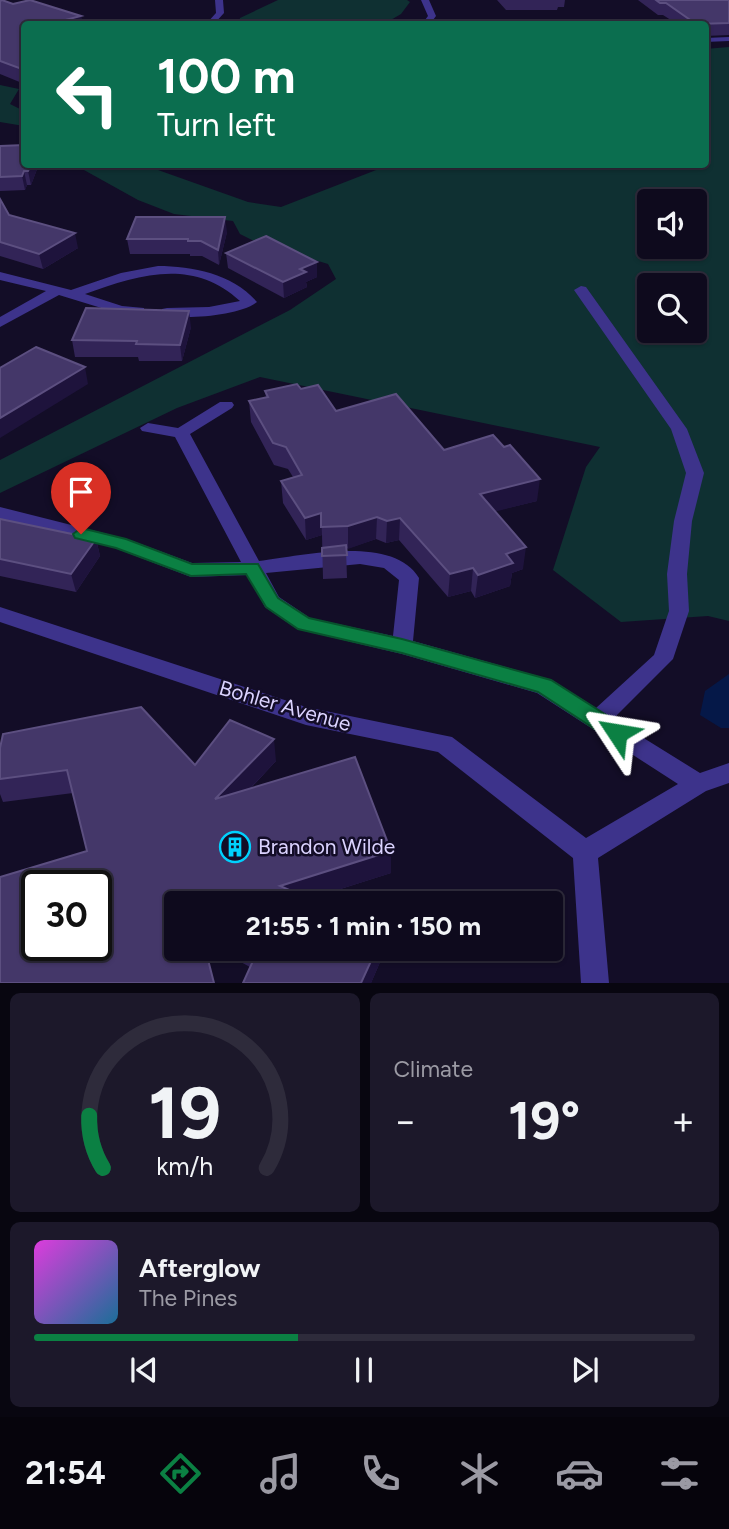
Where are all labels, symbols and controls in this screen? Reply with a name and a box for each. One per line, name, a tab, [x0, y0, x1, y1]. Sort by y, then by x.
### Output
text: 100 m	[157, 46, 296, 105]
icon: left	[42, 49, 133, 140]
text: Turn left	[157, 106, 276, 144]
map controls	[637, 189, 707, 343]
button: sound	[637, 189, 707, 259]
button: search	[637, 273, 707, 343]
pin	[51, 462, 111, 534]
icon: arrive	[62, 473, 100, 511]
street label: Bohler Avenue	[216, 675, 354, 736]
position arrow	[580, 696, 654, 770]
building icon: Brandon Wilde	[218, 830, 252, 864]
place label: Brandon Wilde	[258, 834, 395, 859]
speed limit sign: 30	[21, 870, 112, 961]
text: 21:55 · 1 min · 150 m	[246, 910, 481, 942]
text: Climate	[394, 1055, 473, 1083]
text: 19	[148, 1070, 221, 1157]
text: 19°	[508, 1090, 580, 1152]
text: −	[394, 1098, 417, 1144]
text: +	[671, 1098, 695, 1144]
text: km/h	[156, 1151, 213, 1181]
text: Afterglow	[139, 1252, 261, 1284]
text: The Pines	[139, 1284, 238, 1312]
icon: previous	[125, 1351, 163, 1389]
icon: pause	[345, 1351, 383, 1389]
icon: next	[566, 1351, 604, 1389]
icon: directions	[156, 1449, 205, 1498]
icon: music	[256, 1449, 305, 1498]
icon: phone	[356, 1449, 405, 1498]
icon: climate	[455, 1449, 504, 1498]
icon: car	[555, 1449, 604, 1498]
icon: filters	[655, 1449, 704, 1498]
text: 21:54	[25, 1454, 106, 1492]

